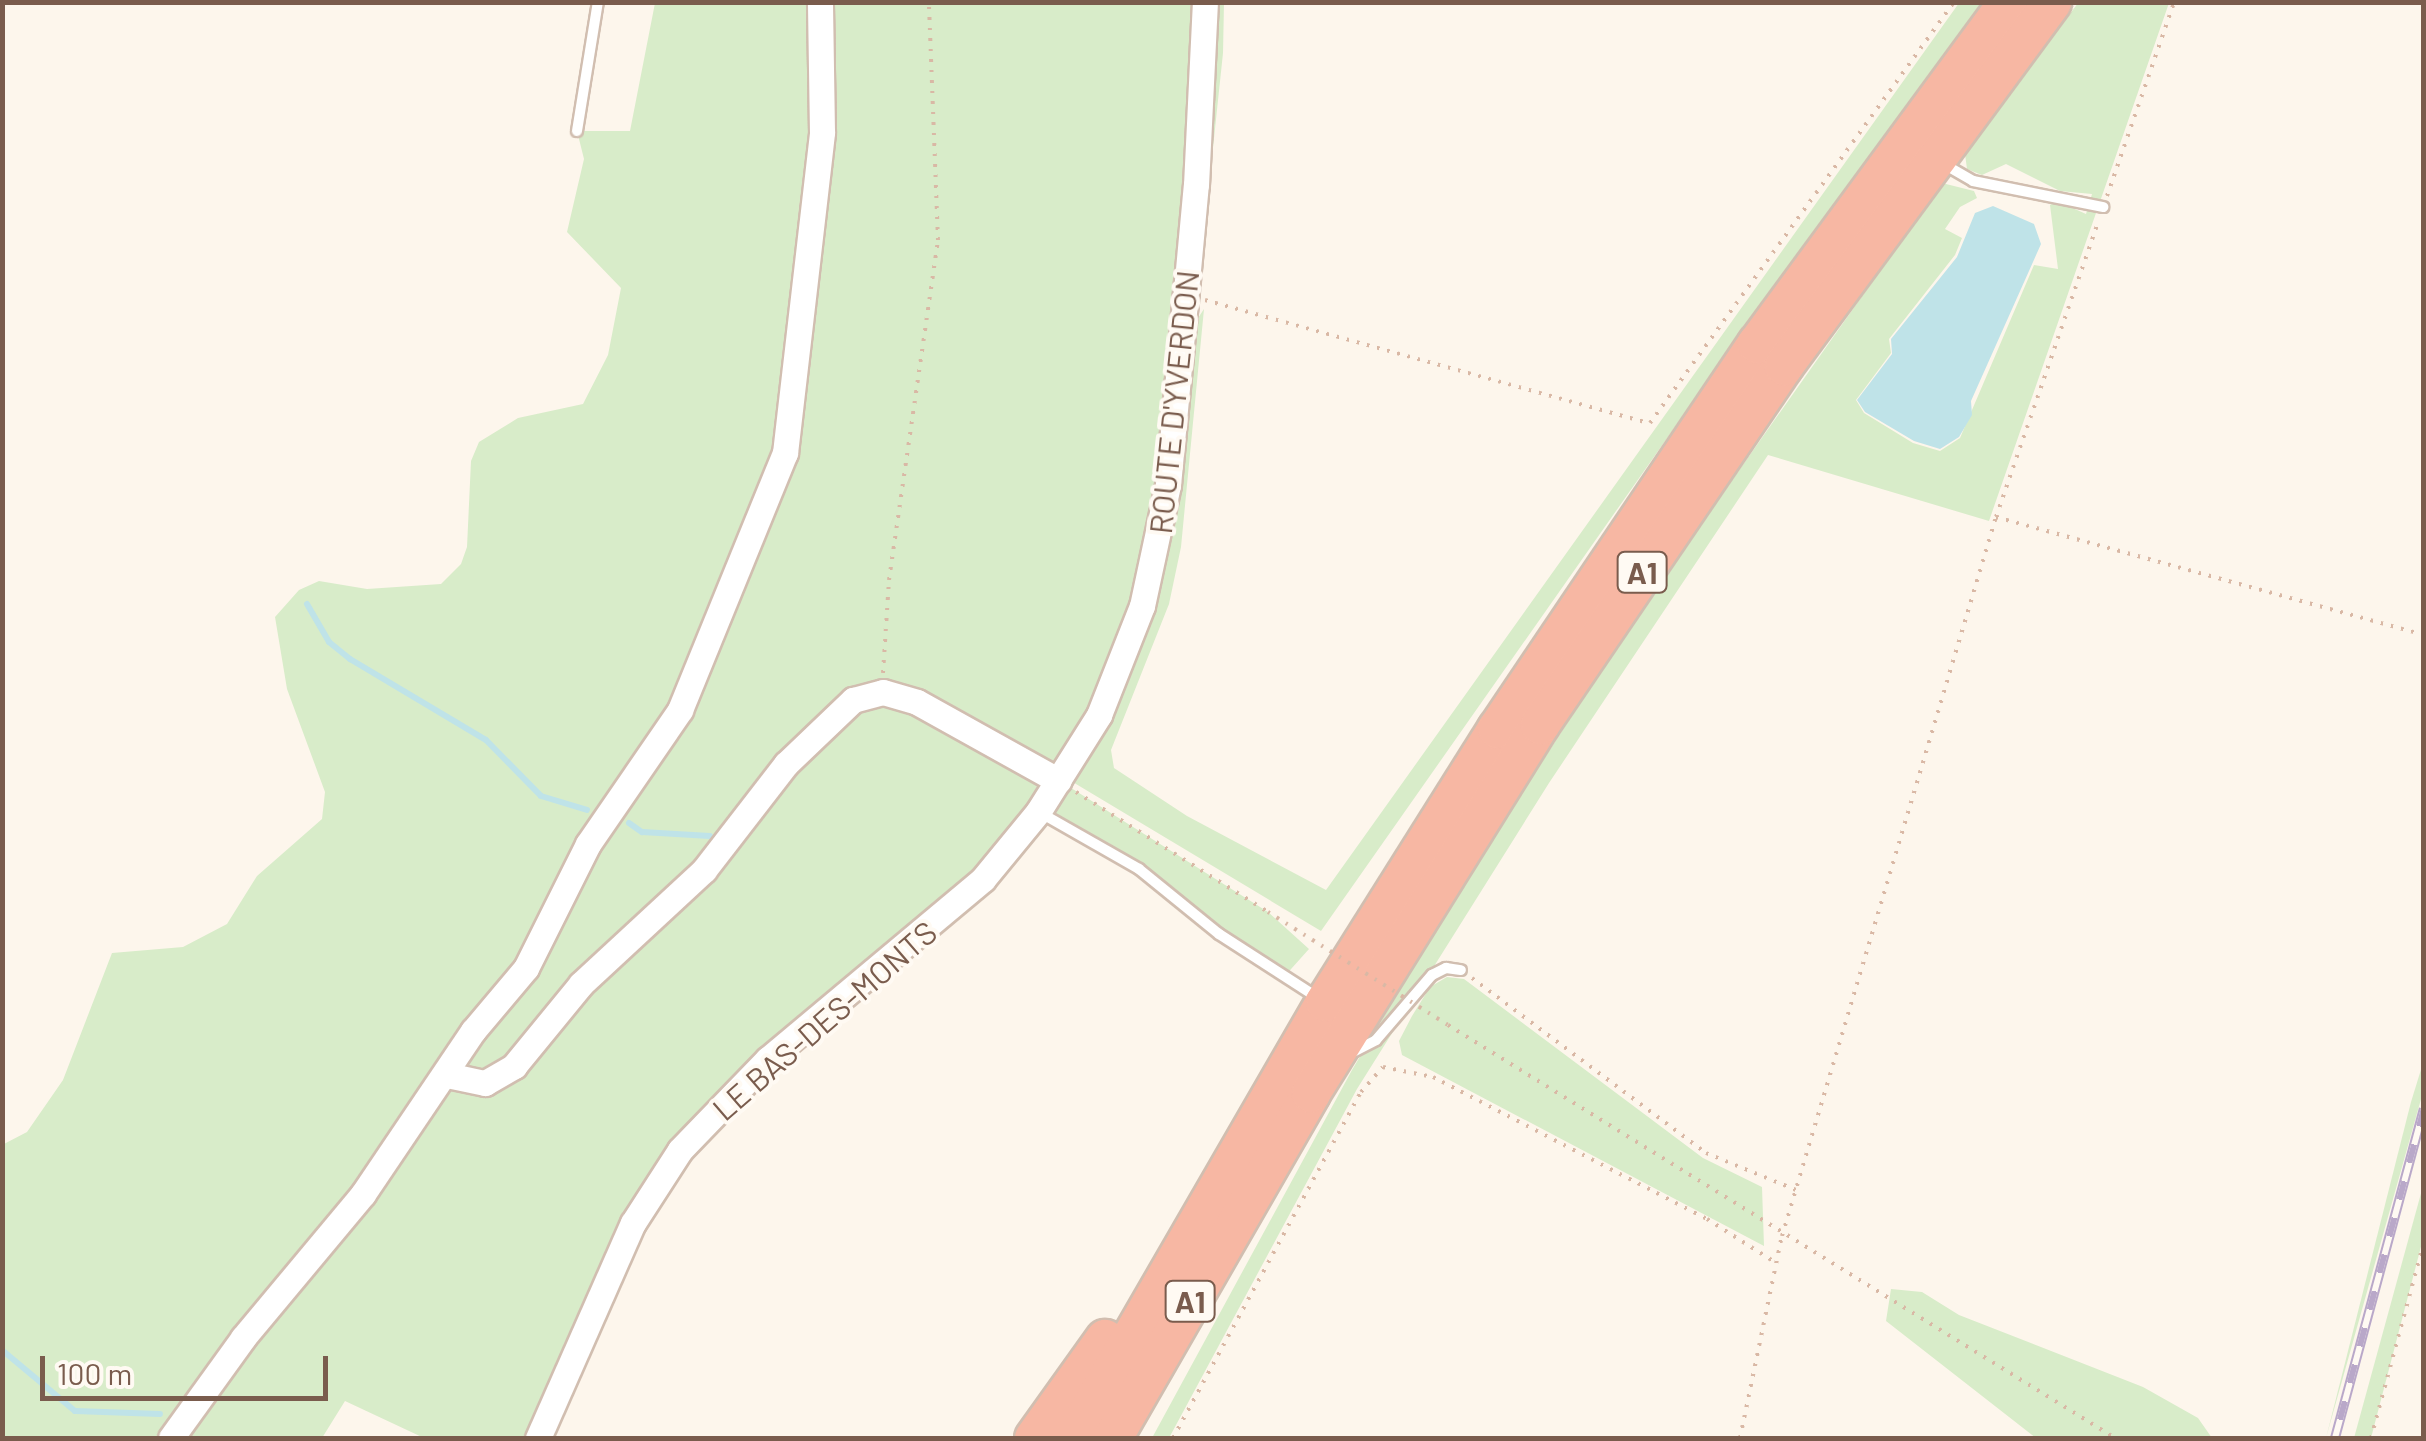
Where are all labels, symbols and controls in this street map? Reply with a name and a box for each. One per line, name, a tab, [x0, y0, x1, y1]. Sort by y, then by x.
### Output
street label: ROUTE D'YVERDON	[1140, 268, 1206, 536]
road number: A1	[1614, 547, 1670, 597]
street label: LE BAS-DES-MONTS	[704, 912, 944, 1128]
road number: A1	[1162, 1276, 1218, 1326]
scale bar	[45, 1336, 332, 1398]
text: 100 m	[57, 1355, 132, 1391]

